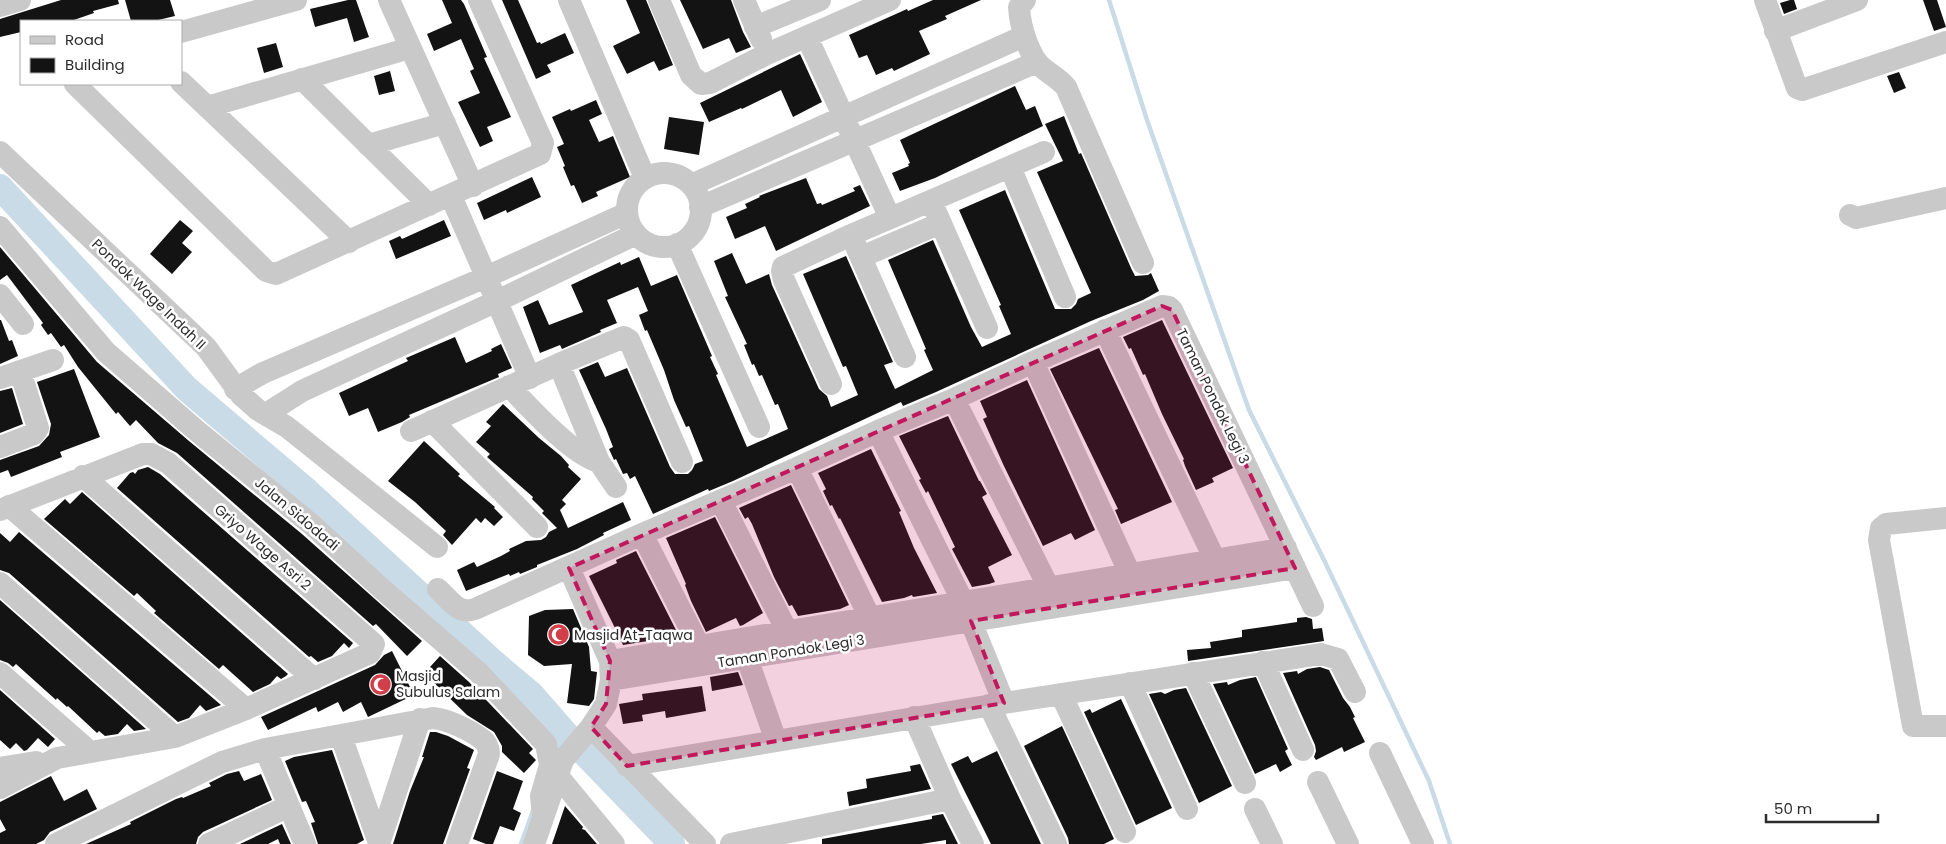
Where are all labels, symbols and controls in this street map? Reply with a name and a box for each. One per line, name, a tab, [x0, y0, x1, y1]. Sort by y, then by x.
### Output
legend	[20, 20, 182, 85]
text: Road	[65, 29, 104, 50]
text: Building	[65, 54, 125, 75]
street label: Pondok Wage Indah II	[88, 234, 210, 354]
street label: Taman Pondok Legi 3	[1171, 325, 1255, 467]
street label: Jalan Sidodadi	[251, 473, 343, 555]
street label: Griyo Wage Asri 2	[210, 499, 316, 595]
mosque icon: Masjid At-Taqwa	[546, 623, 570, 647]
place label: Masjid At-Taqwa	[574, 625, 693, 645]
street label: Taman Pondok Legi 3	[716, 629, 866, 673]
place label: Masjid Subulus Salam	[396, 666, 500, 702]
mosque icon: Masjid Subulus Salam	[368, 672, 392, 696]
scale bar	[1766, 792, 1878, 824]
text: 50 m	[1774, 798, 1812, 819]

